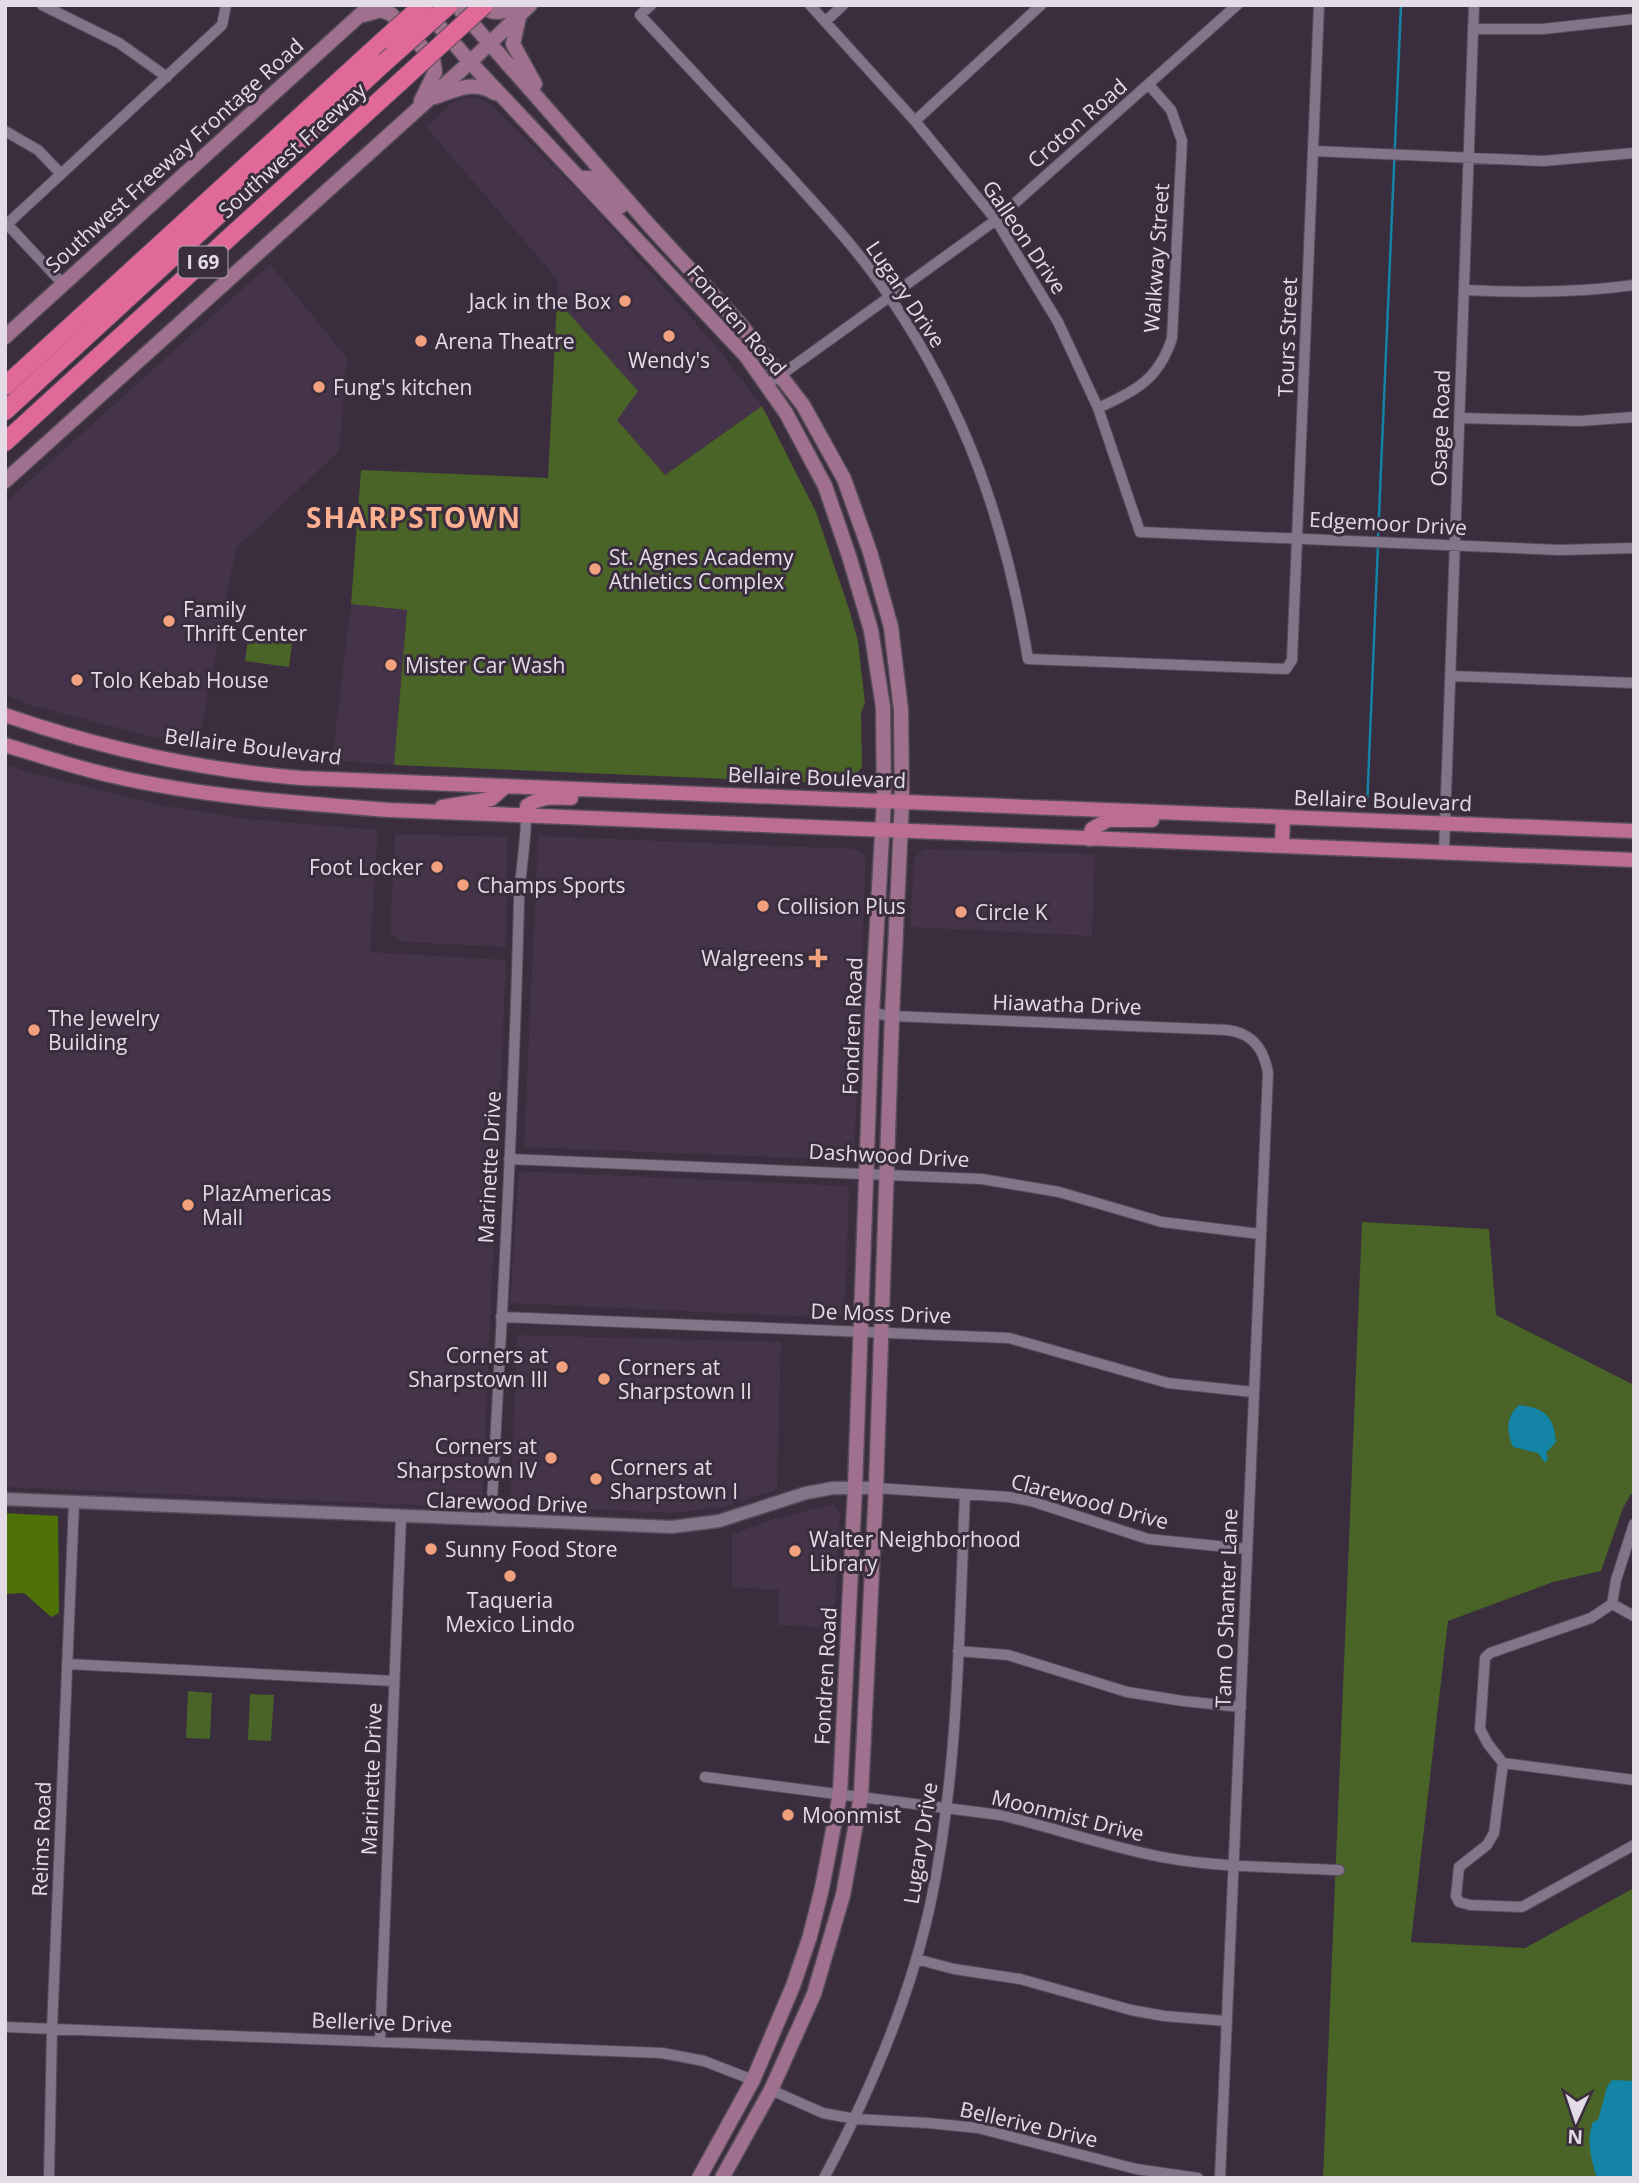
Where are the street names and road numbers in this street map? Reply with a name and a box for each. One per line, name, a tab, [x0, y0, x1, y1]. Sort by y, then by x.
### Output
street label: Southwest Freeway Frontage Road	[39, 31, 309, 279]
street label: Croton Road	[1021, 72, 1133, 174]
street label: Southwest Freeway	[212, 76, 372, 224]
street label: Galleon Drive	[977, 175, 1073, 299]
street label: Walkway Street	[1137, 182, 1175, 334]
street label: Lugary Drive	[860, 235, 952, 353]
road number: I 69	[178, 246, 228, 278]
street label: Fondren Road	[681, 259, 793, 381]
street label: Tours Street	[1271, 277, 1303, 397]
street label: Osage Road	[1424, 369, 1456, 487]
street label: Edgemoor Drive	[1308, 505, 1468, 541]
street label: Bellaire Boulevard	[163, 721, 343, 771]
street label: Bellaire Boulevard	[727, 760, 907, 794]
street label: Bellaire Boulevard	[1293, 783, 1473, 817]
street label: Fondren Road	[836, 957, 868, 1095]
street label: Hiawatha Drive	[992, 987, 1142, 1021]
street label: Marinette Drive	[471, 1090, 507, 1244]
street label: Dashwood Drive	[808, 1137, 970, 1173]
street label: De Moss Drive	[810, 1297, 952, 1329]
street label: Clarewood Drive	[1008, 1467, 1172, 1535]
street label: Clarewood Drive	[426, 1485, 588, 1519]
street label: Tam O Shanter Lane	[1209, 1508, 1243, 1708]
street label: Fondren Road	[807, 1606, 843, 1746]
street label: Marinette Drive	[354, 1702, 388, 1856]
street label: Lugary Drive	[897, 1780, 943, 1906]
street label: Reims Road	[25, 1781, 57, 1897]
street label: Moonmist Drive	[989, 1783, 1147, 1847]
street label: Bellerive Drive	[311, 2006, 453, 2038]
street label: Bellerive Drive	[957, 2095, 1101, 2153]

